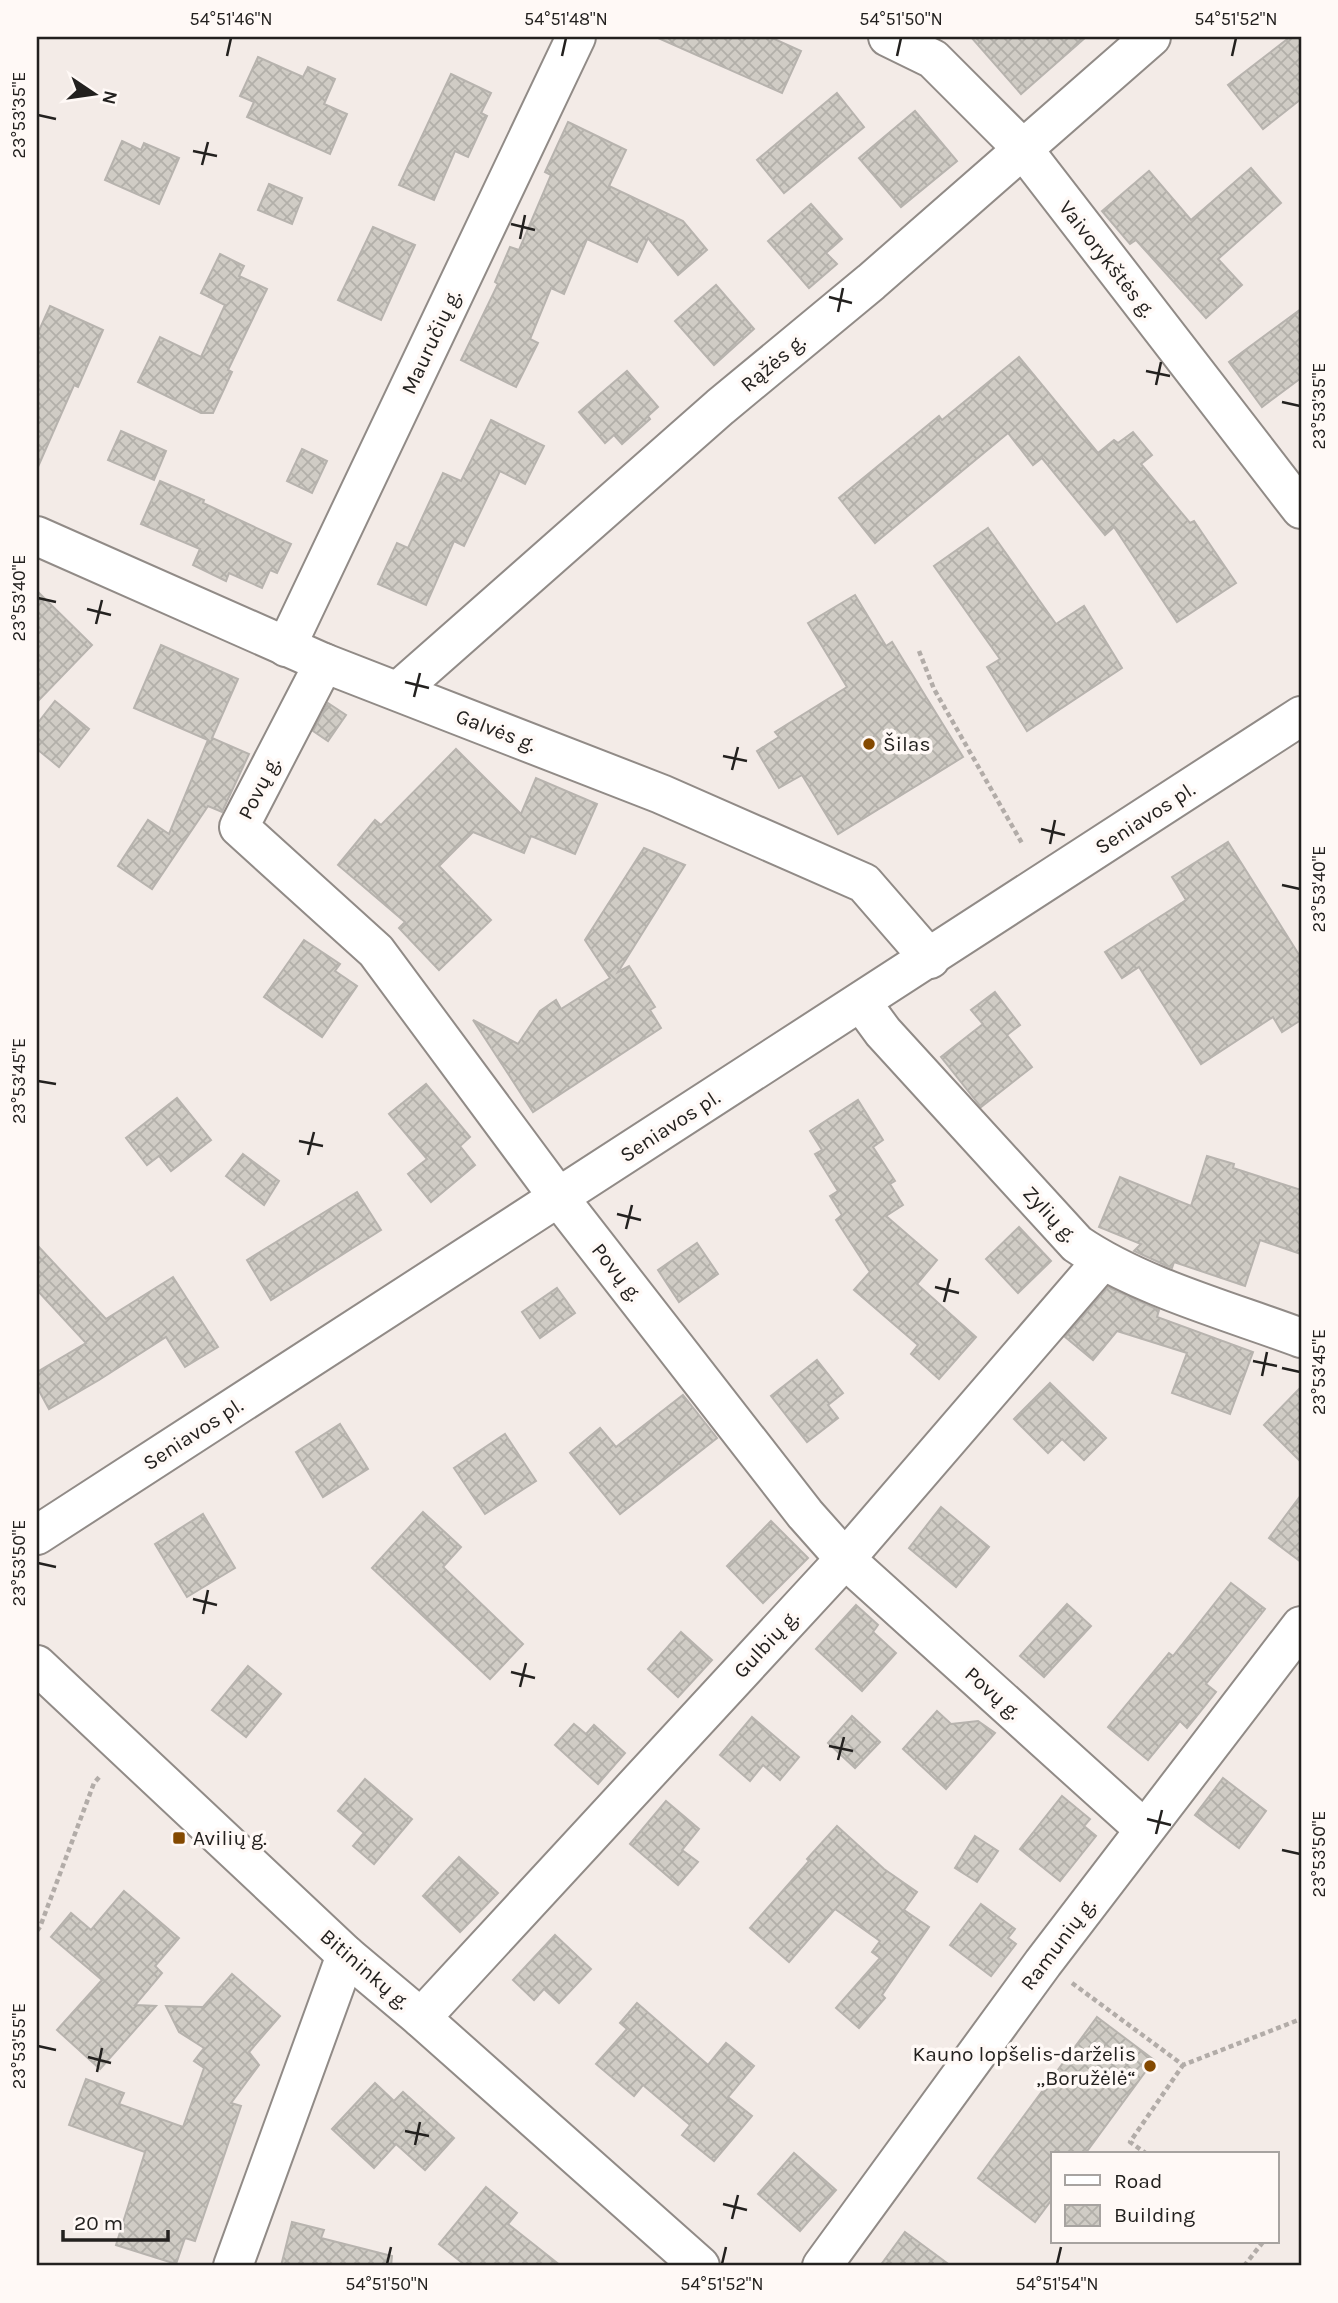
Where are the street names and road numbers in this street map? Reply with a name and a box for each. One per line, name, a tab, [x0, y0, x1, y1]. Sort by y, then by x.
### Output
street label: Vaivorykštės g.	[1054, 196, 1160, 322]
street label: Mauručių g.	[396, 286, 466, 398]
street label: Rąžės g.	[736, 329, 810, 397]
street label: Galvės g.	[453, 704, 540, 756]
street label: Povų g.	[233, 753, 285, 823]
street label: Seniavos pl.	[1091, 777, 1200, 859]
street label: Seniavos pl.	[616, 1085, 725, 1167]
street label: Zylių g.	[1018, 1181, 1082, 1247]
street label: Povų g.	[587, 1238, 647, 1306]
street label: Seniavos pl.	[139, 1393, 248, 1475]
street label: Gulbių g.	[729, 1605, 804, 1683]
street label: Povų g.	[960, 1662, 1026, 1724]
street label: Ramunių g.	[1016, 1893, 1101, 1995]
street label: Bitininkų g.	[316, 1924, 415, 2014]

